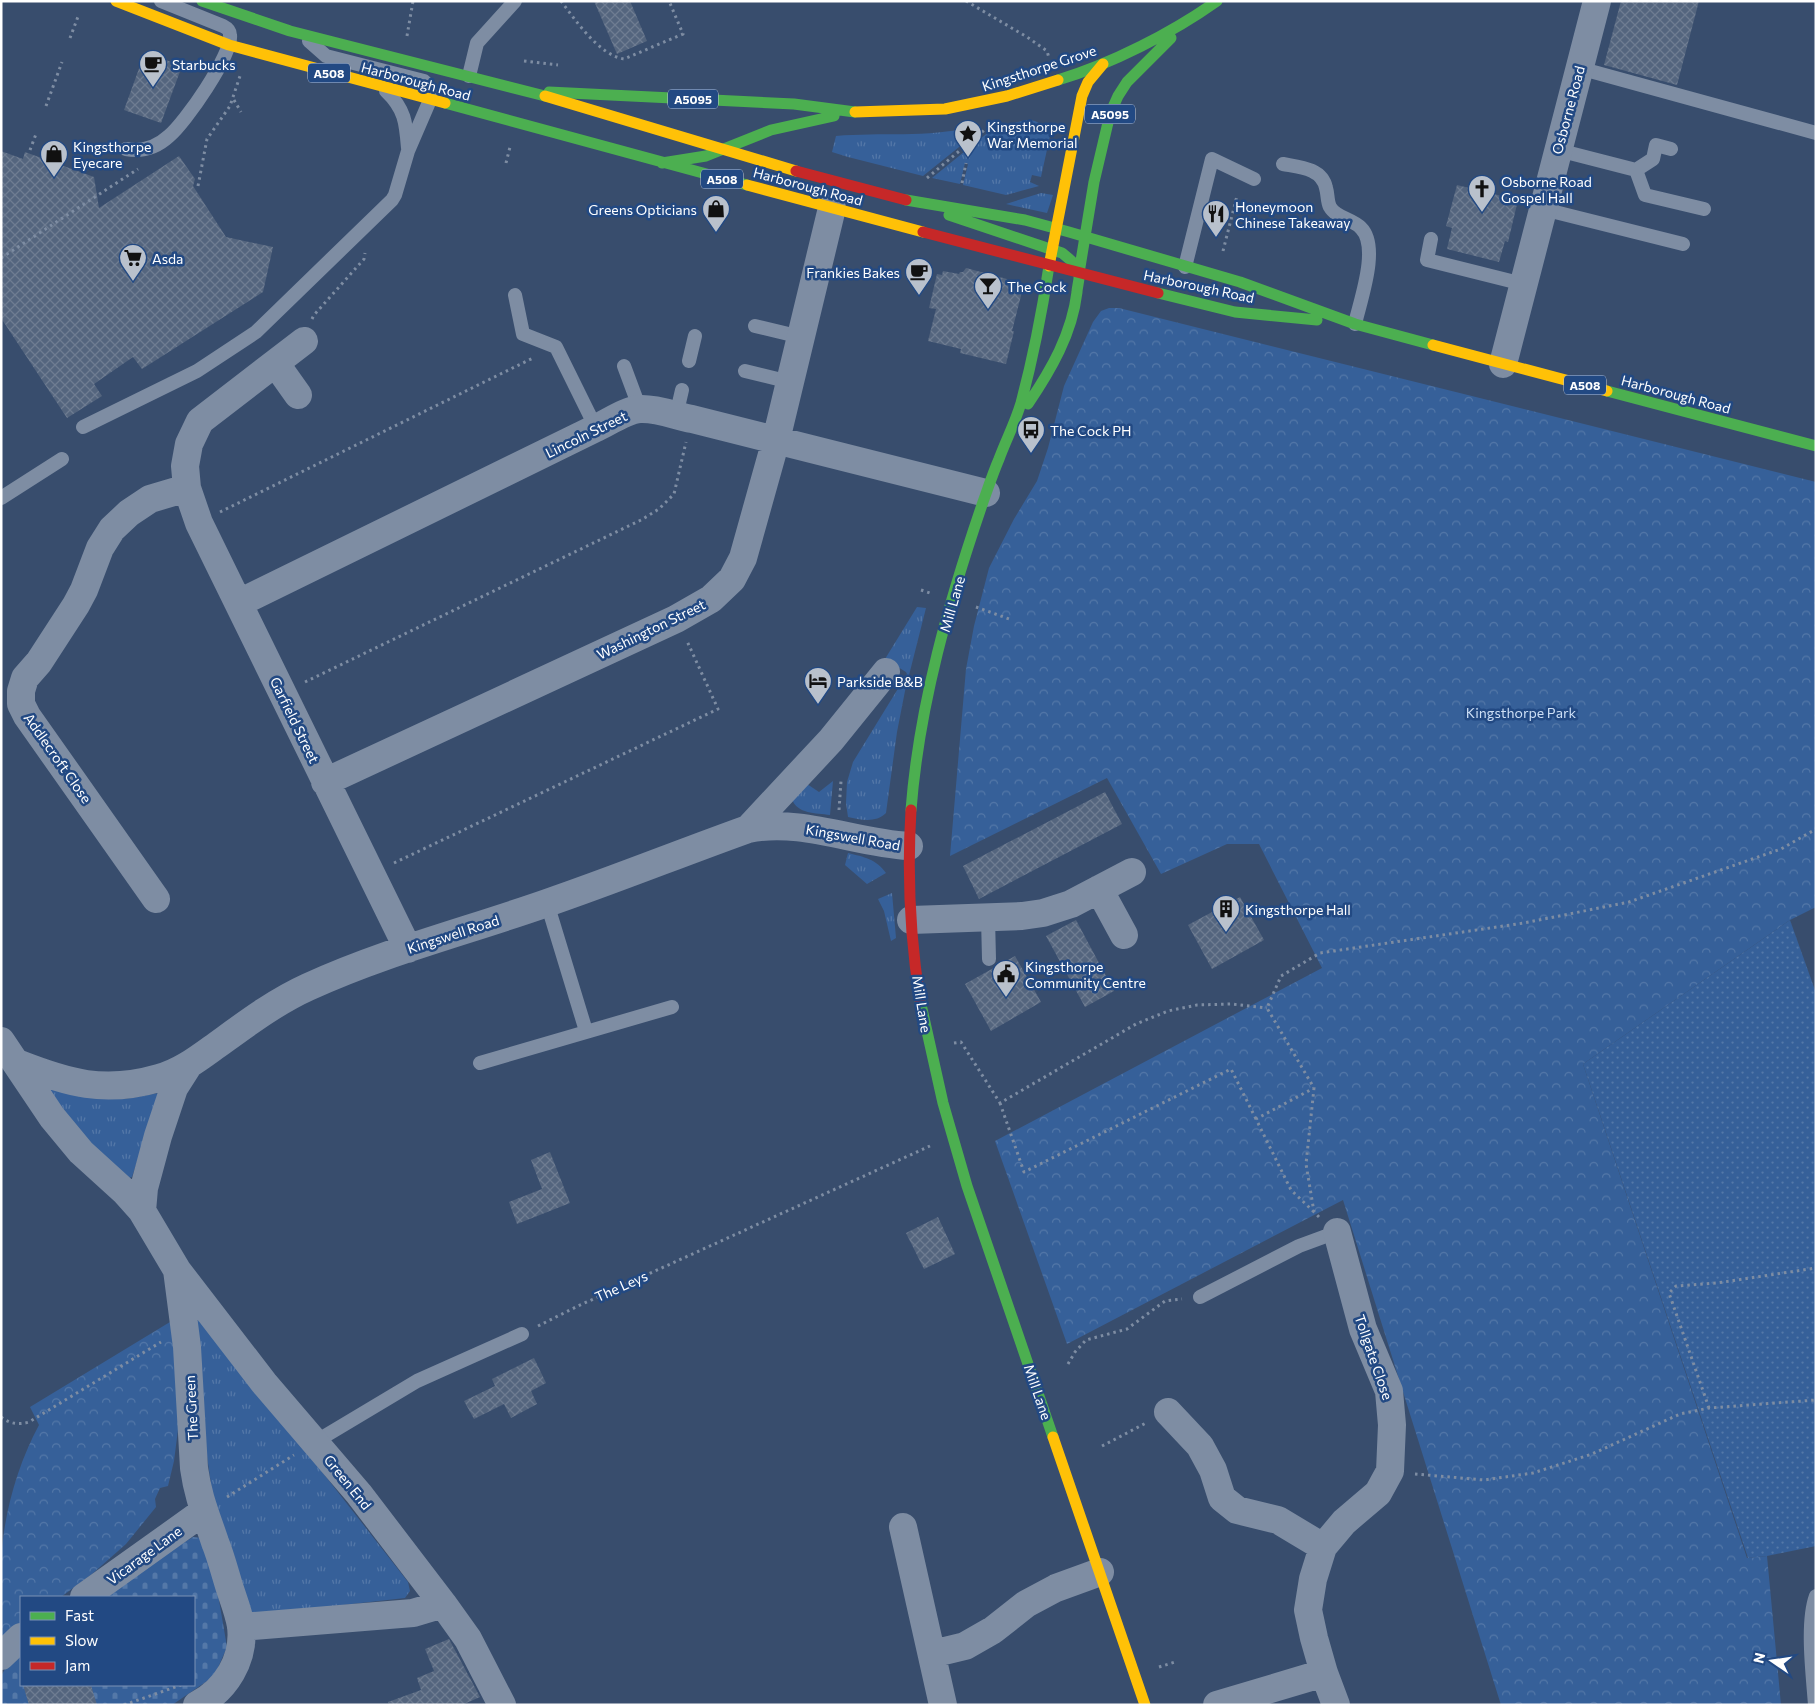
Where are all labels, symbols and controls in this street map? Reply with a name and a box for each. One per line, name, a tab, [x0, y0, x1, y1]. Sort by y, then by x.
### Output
street label: Kingsthorpe Grove	[980, 42, 1098, 94]
cafe icon: Starbucks	[138, 49, 168, 88]
place label: Starbucks	[172, 56, 236, 73]
street label: Harborough Road	[359, 58, 473, 104]
road number: A508	[308, 64, 350, 82]
street label: Osborne Road	[1548, 64, 1588, 156]
road number: A5095	[668, 90, 718, 108]
road number: A5095	[1085, 105, 1135, 124]
place label: Kingsthorpe War Memorial	[987, 118, 1078, 151]
place icon: Kingsthorpe War Memorial	[953, 119, 983, 158]
place label: Kingsthorpe Eyecare	[73, 138, 151, 171]
shop icon: Kingsthorpe Eyecare	[39, 139, 69, 178]
street label: Harborough Road	[751, 163, 865, 209]
road number: A508	[701, 170, 743, 188]
place label: Osborne Road Gospel Hall	[1501, 173, 1592, 206]
church icon: Osborne Road Gospel Hall	[1467, 174, 1497, 213]
shop icon: Greens Opticians	[701, 194, 731, 233]
place label: Honeymoon Chinese Takeaway	[1235, 198, 1350, 231]
restaurant icon: Honeymoon Chinese Takeaway	[1201, 199, 1231, 238]
place label: Greens Opticians	[588, 201, 697, 218]
supermarket icon: Asda	[118, 243, 148, 282]
place label: Asda	[152, 250, 183, 267]
cafe icon: Frankies Bakes	[904, 257, 934, 296]
place label: Frankies Bakes	[806, 264, 900, 281]
street label: Harborough Road	[1142, 266, 1256, 306]
bar icon: The Cock	[973, 271, 1003, 310]
place label: The Cock	[1007, 278, 1067, 295]
street label: Harborough Road	[1619, 371, 1733, 417]
road number: A508	[1564, 376, 1606, 394]
street label: Lincoln Street	[542, 407, 630, 461]
bus stop icon: The Cock PH	[1016, 415, 1046, 454]
place label: The Cock PH	[1050, 422, 1132, 439]
street label: Mill Lane	[936, 574, 968, 634]
street label: Washington Street	[594, 595, 708, 663]
hotel icon: Parkside B&B	[803, 666, 833, 705]
place label: Parkside B&B	[837, 673, 923, 690]
street label: Garfield Street	[267, 674, 323, 766]
park label: Kingsthorpe Park	[1466, 704, 1577, 721]
street label: Addlecroft Close	[21, 710, 95, 806]
street label: Kingswell Road	[804, 820, 902, 854]
building icon: Kingsthorpe Hall	[1211, 894, 1241, 933]
place label: Kingsthorpe Hall	[1245, 901, 1351, 918]
street label: Kingswell Road	[405, 911, 501, 957]
place label: Kingsthorpe Community Centre	[1025, 958, 1146, 991]
public building icon: Kingsthorpe Community Centre	[991, 959, 1021, 998]
street label: Mill Lane	[909, 974, 935, 1034]
street label: The Leys	[592, 1267, 650, 1305]
street label: Tollgate Close	[1351, 1312, 1397, 1402]
street label: Mill Lane	[1021, 1362, 1055, 1422]
street label: The Green	[181, 1375, 201, 1441]
street label: Green End	[321, 1451, 375, 1513]
street label: Vicarage Lane	[103, 1522, 185, 1588]
legend	[20, 1596, 195, 1686]
text: Fast	[65, 1606, 94, 1624]
text: Slow	[65, 1631, 98, 1649]
north arrow	[1747, 1636, 1797, 1686]
text: N	[1749, 1651, 1768, 1665]
text: Jam	[65, 1656, 90, 1674]

